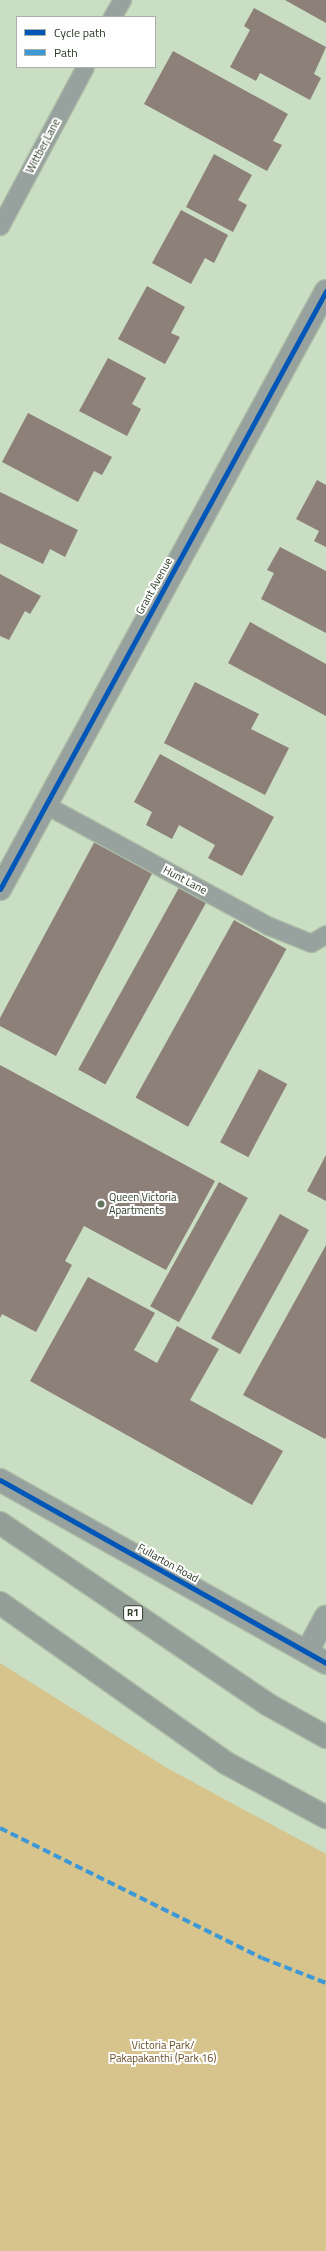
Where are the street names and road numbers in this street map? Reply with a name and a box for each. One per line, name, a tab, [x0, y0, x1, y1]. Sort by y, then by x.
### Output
street label: Wittber Lane	[23, 117, 63, 175]
street label: Grant Avenue	[133, 555, 175, 617]
street label: Hunt Lane	[161, 863, 209, 897]
street label: Fullarton Road	[135, 1541, 201, 1585]
road number: R1	[123, 1605, 143, 1621]

